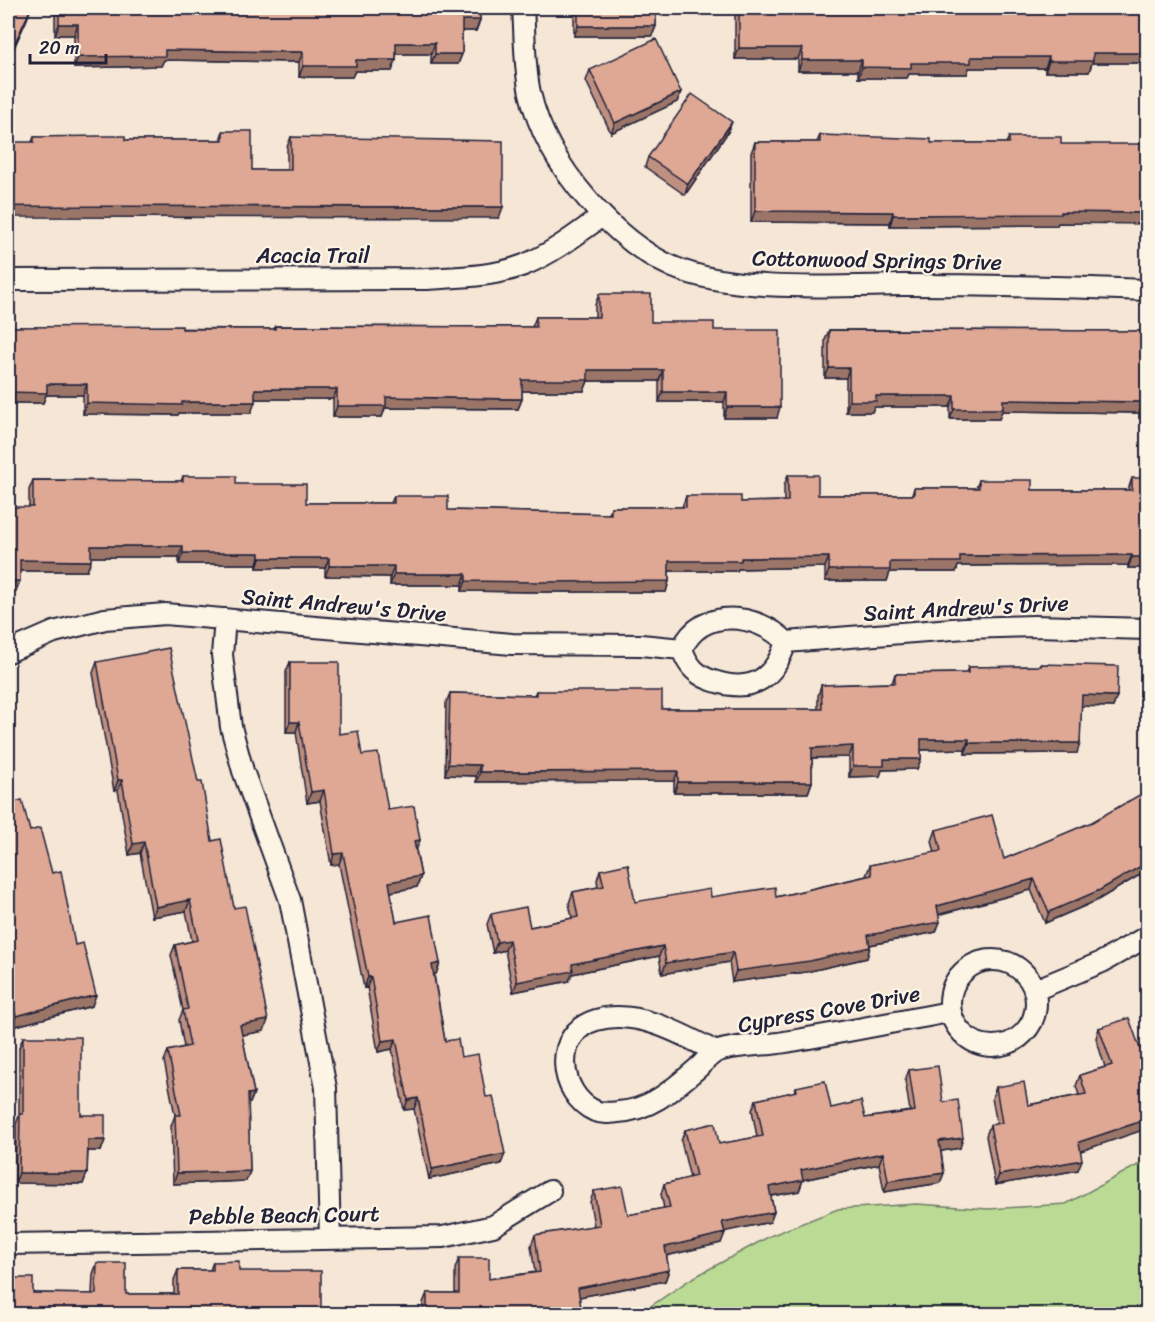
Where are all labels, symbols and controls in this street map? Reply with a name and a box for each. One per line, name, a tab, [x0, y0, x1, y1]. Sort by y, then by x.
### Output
scale bar	[30, 27, 106, 65]
text: 20 m	[39, 32, 79, 64]
street label: Acacia Trail	[255, 236, 371, 275]
street label: Cottonwood Springs Drive	[752, 238, 1002, 282]
street label: Saint Andrew's Drive	[240, 577, 448, 633]
street label: Saint Andrew's Drive	[862, 583, 1070, 633]
street label: Cypress Cove Drive	[735, 974, 923, 1044]
street label: Pebble Beach Court	[188, 1194, 380, 1236]

